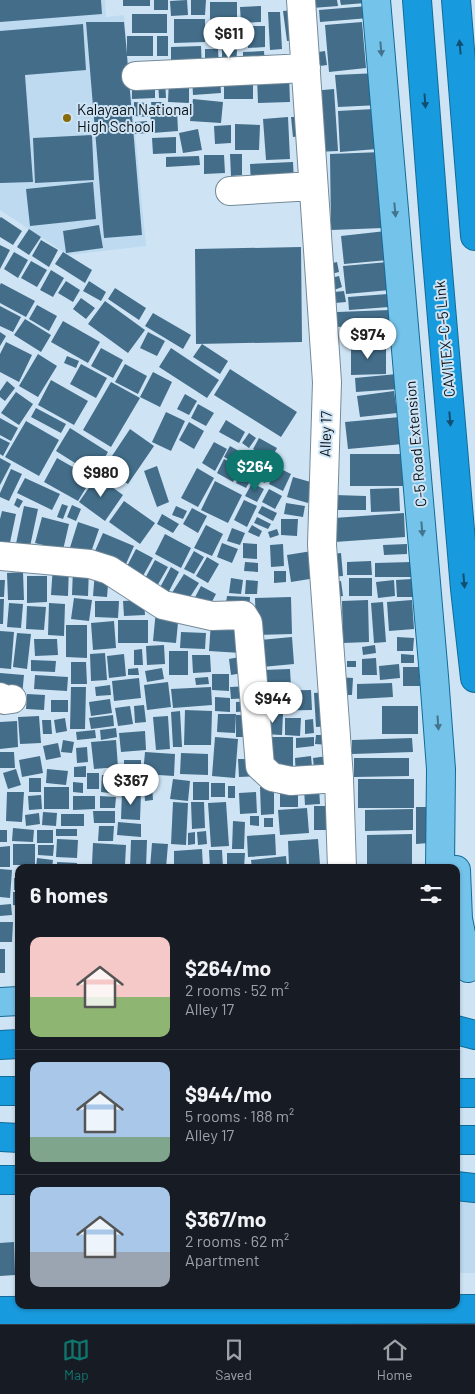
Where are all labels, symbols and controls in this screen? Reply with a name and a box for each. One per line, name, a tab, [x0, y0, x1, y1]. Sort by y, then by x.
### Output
pin: $611	[199, 17, 259, 59]
text: $611	[214, 23, 244, 42]
one-way arrow	[455, 39, 463, 55]
one-way arrow	[377, 41, 385, 57]
one-way arrow	[421, 93, 429, 109]
place label: Kalayaan National High School	[77, 100, 192, 135]
marker: Kalayaan National High School	[61, 112, 73, 124]
one-way arrow	[391, 203, 399, 219]
street label: CAVITEX–C-5 Link	[430, 279, 458, 398]
pin: $974	[338, 318, 398, 360]
text: $974	[350, 324, 386, 343]
street label: C-5 Road Extension	[401, 380, 429, 508]
street label: Alley 17	[315, 411, 335, 457]
one-way arrow	[447, 411, 455, 427]
pin: $264	[225, 450, 285, 492]
pin: $980	[71, 456, 131, 498]
text: $264	[237, 456, 273, 475]
text: $980	[83, 462, 119, 481]
one-way arrow	[418, 522, 426, 538]
one-way arrow	[460, 573, 468, 589]
pin: $944	[243, 682, 303, 724]
text: $944	[254, 688, 292, 707]
one-way arrow	[434, 715, 442, 731]
pin: $367	[101, 764, 161, 806]
text: $367	[114, 770, 148, 789]
icon: filters	[417, 880, 445, 908]
text: 6 homes	[30, 882, 108, 907]
text: $264/mo	[185, 955, 271, 980]
icon: home	[70, 957, 130, 1017]
text: 2 rooms · 52 m²	[185, 980, 289, 999]
text: Alley 17	[185, 999, 234, 1018]
text: $944/mo	[185, 1081, 272, 1106]
icon: home	[70, 1082, 130, 1142]
text: 5 rooms · 188 m²	[185, 1106, 294, 1125]
text: Alley 17	[185, 1125, 234, 1144]
text: $367/mo	[185, 1206, 266, 1231]
icon: home	[70, 1207, 130, 1267]
text: 2 rooms · 62 m²	[185, 1231, 289, 1250]
text: Apartment	[185, 1250, 260, 1269]
tab: Map	[62, 1336, 90, 1383]
tab: Saved	[215, 1336, 252, 1383]
tab: Home	[377, 1336, 413, 1383]

